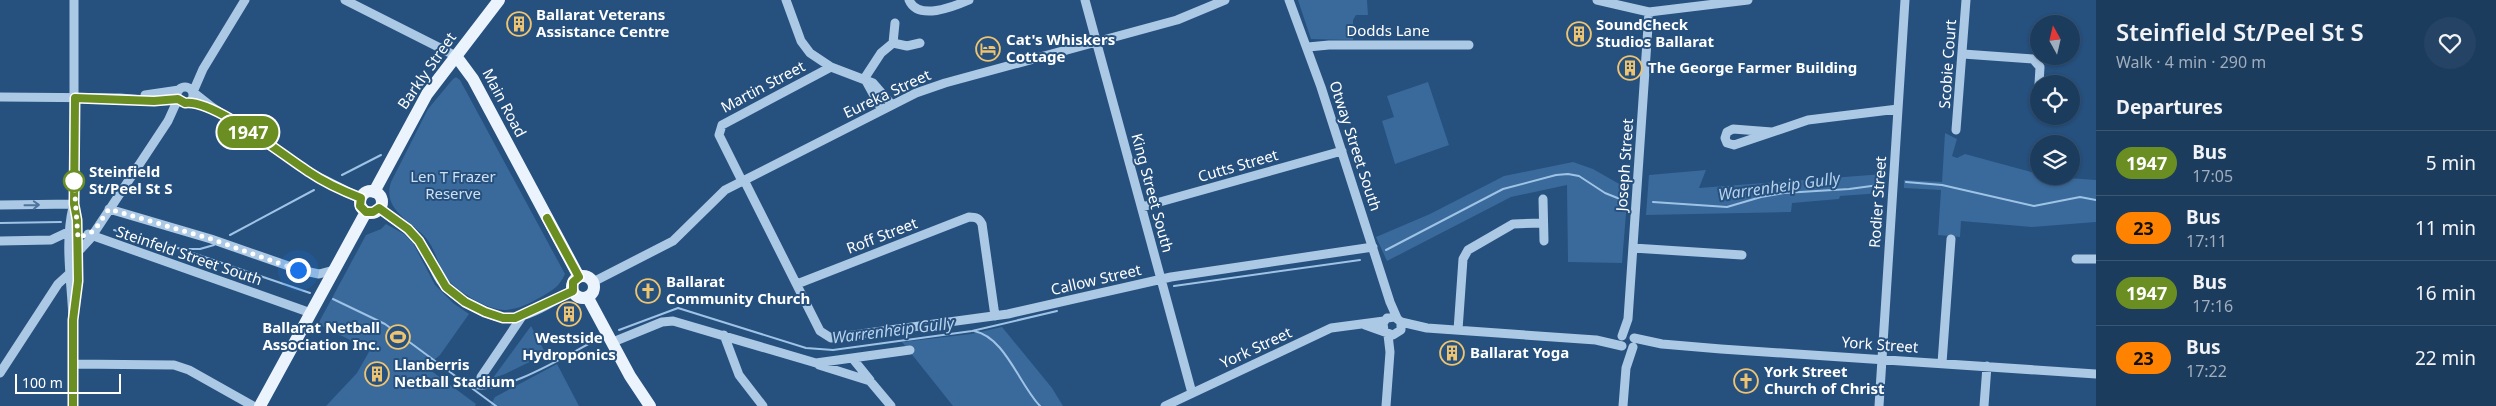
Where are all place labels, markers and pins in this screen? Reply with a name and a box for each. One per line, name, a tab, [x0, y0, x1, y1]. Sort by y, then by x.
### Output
place label: Ballarat Veterans Assistance Centre	[536, 4, 670, 41]
building icon: Ballarat Veterans Assistance Centre	[506, 11, 532, 37]
place label: SoundCheck Studios Ballarat	[1596, 14, 1715, 51]
building icon: SoundCheck Studios Ballarat	[1566, 21, 1592, 47]
place label: Cat's Whiskers Cottage	[1006, 29, 1115, 66]
hotel icon: Cat's Whiskers Cottage	[975, 36, 1001, 62]
building icon: The George Farmer Building	[1617, 55, 1643, 81]
place label: The George Farmer Building	[1648, 57, 1857, 77]
place label: Steinfield St/Peel St S	[89, 161, 173, 198]
marker: Steinfield St/Peel St S	[63, 170, 85, 192]
place label: Ballarat Community Church	[666, 271, 810, 308]
church icon: Ballarat Community Church	[635, 278, 661, 304]
building icon: Westside Hydroponics	[556, 301, 582, 327]
place label: Ballarat Netball Association Inc.	[262, 317, 380, 354]
sports icon: Ballarat Netball Association Inc.	[385, 324, 411, 350]
place label: Westside Hydroponics	[522, 327, 616, 364]
building icon: Ballarat Yoga	[1439, 340, 1465, 366]
place label: Ballarat Yoga	[1470, 342, 1569, 362]
place label: Llanberris Netball Stadium	[394, 354, 515, 391]
building icon: Llanberris Netball Stadium	[364, 361, 390, 387]
place label: York Street Church of Christ	[1764, 361, 1885, 398]
church icon: York Street Church of Christ	[1733, 368, 1759, 394]

